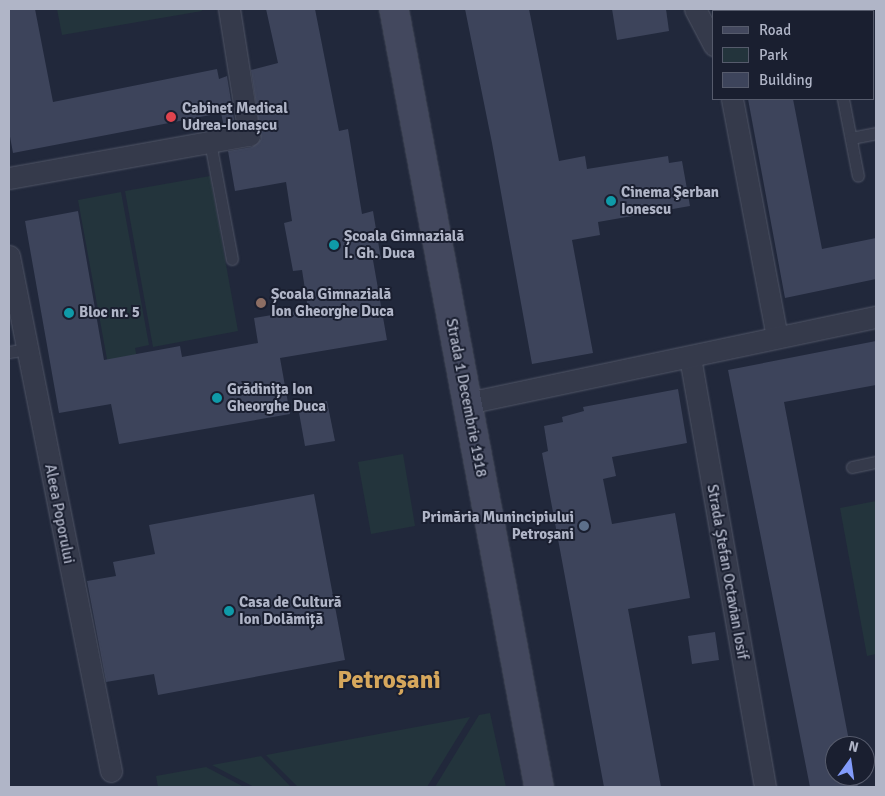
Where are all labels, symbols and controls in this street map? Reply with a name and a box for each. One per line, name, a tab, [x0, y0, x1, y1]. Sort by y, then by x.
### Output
legend	[712, 10, 875, 100]
text: Road	[759, 21, 791, 39]
text: Park	[759, 46, 788, 64]
text: Building	[759, 71, 813, 89]
place label: Cabinet Medical Udrea-Ionașcu	[182, 99, 288, 134]
marker: Cabinet Medical Udrea-Ionașcu	[164, 110, 178, 124]
place label: Cinema Şerban Ionescu	[621, 183, 719, 218]
marker: Cinema Şerban Ionescu	[605, 195, 617, 207]
place label: Școala Gimnazială I. Gh. Duca	[344, 227, 464, 262]
marker: Școala Gimnazială I. Gh. Duca	[328, 239, 340, 251]
place label: Școala Gimnazială Ion Gheorghe Duca	[271, 285, 394, 320]
marker: Școala Gimnazială Ion Gheorghe Duca	[255, 297, 267, 309]
place label: Bloc nr. 5	[79, 304, 140, 322]
marker: Bloc nr. 5	[63, 307, 75, 319]
street label: Strada 1 Decembrie 1918	[442, 317, 490, 479]
place label: Grădinița Ion Gheorghe Duca	[227, 380, 326, 415]
marker: Grădinița Ion Gheorghe Duca	[211, 392, 223, 404]
street label: Aleea Poporului	[41, 463, 77, 565]
street label: Strada Ștefan Octavian Iosif	[703, 483, 751, 661]
place label: Primăria Munincipiului Petroșani	[422, 508, 574, 543]
marker: Primăria Munincipiului Petroșani	[578, 520, 590, 532]
place label: Casa de Cultură Ion Dolămiță	[239, 593, 341, 628]
marker: Casa de Cultură Ion Dolămiță	[223, 605, 235, 617]
district label: Petroșani	[337, 665, 441, 695]
north arrow	[825, 736, 875, 786]
text: N	[847, 738, 860, 756]

